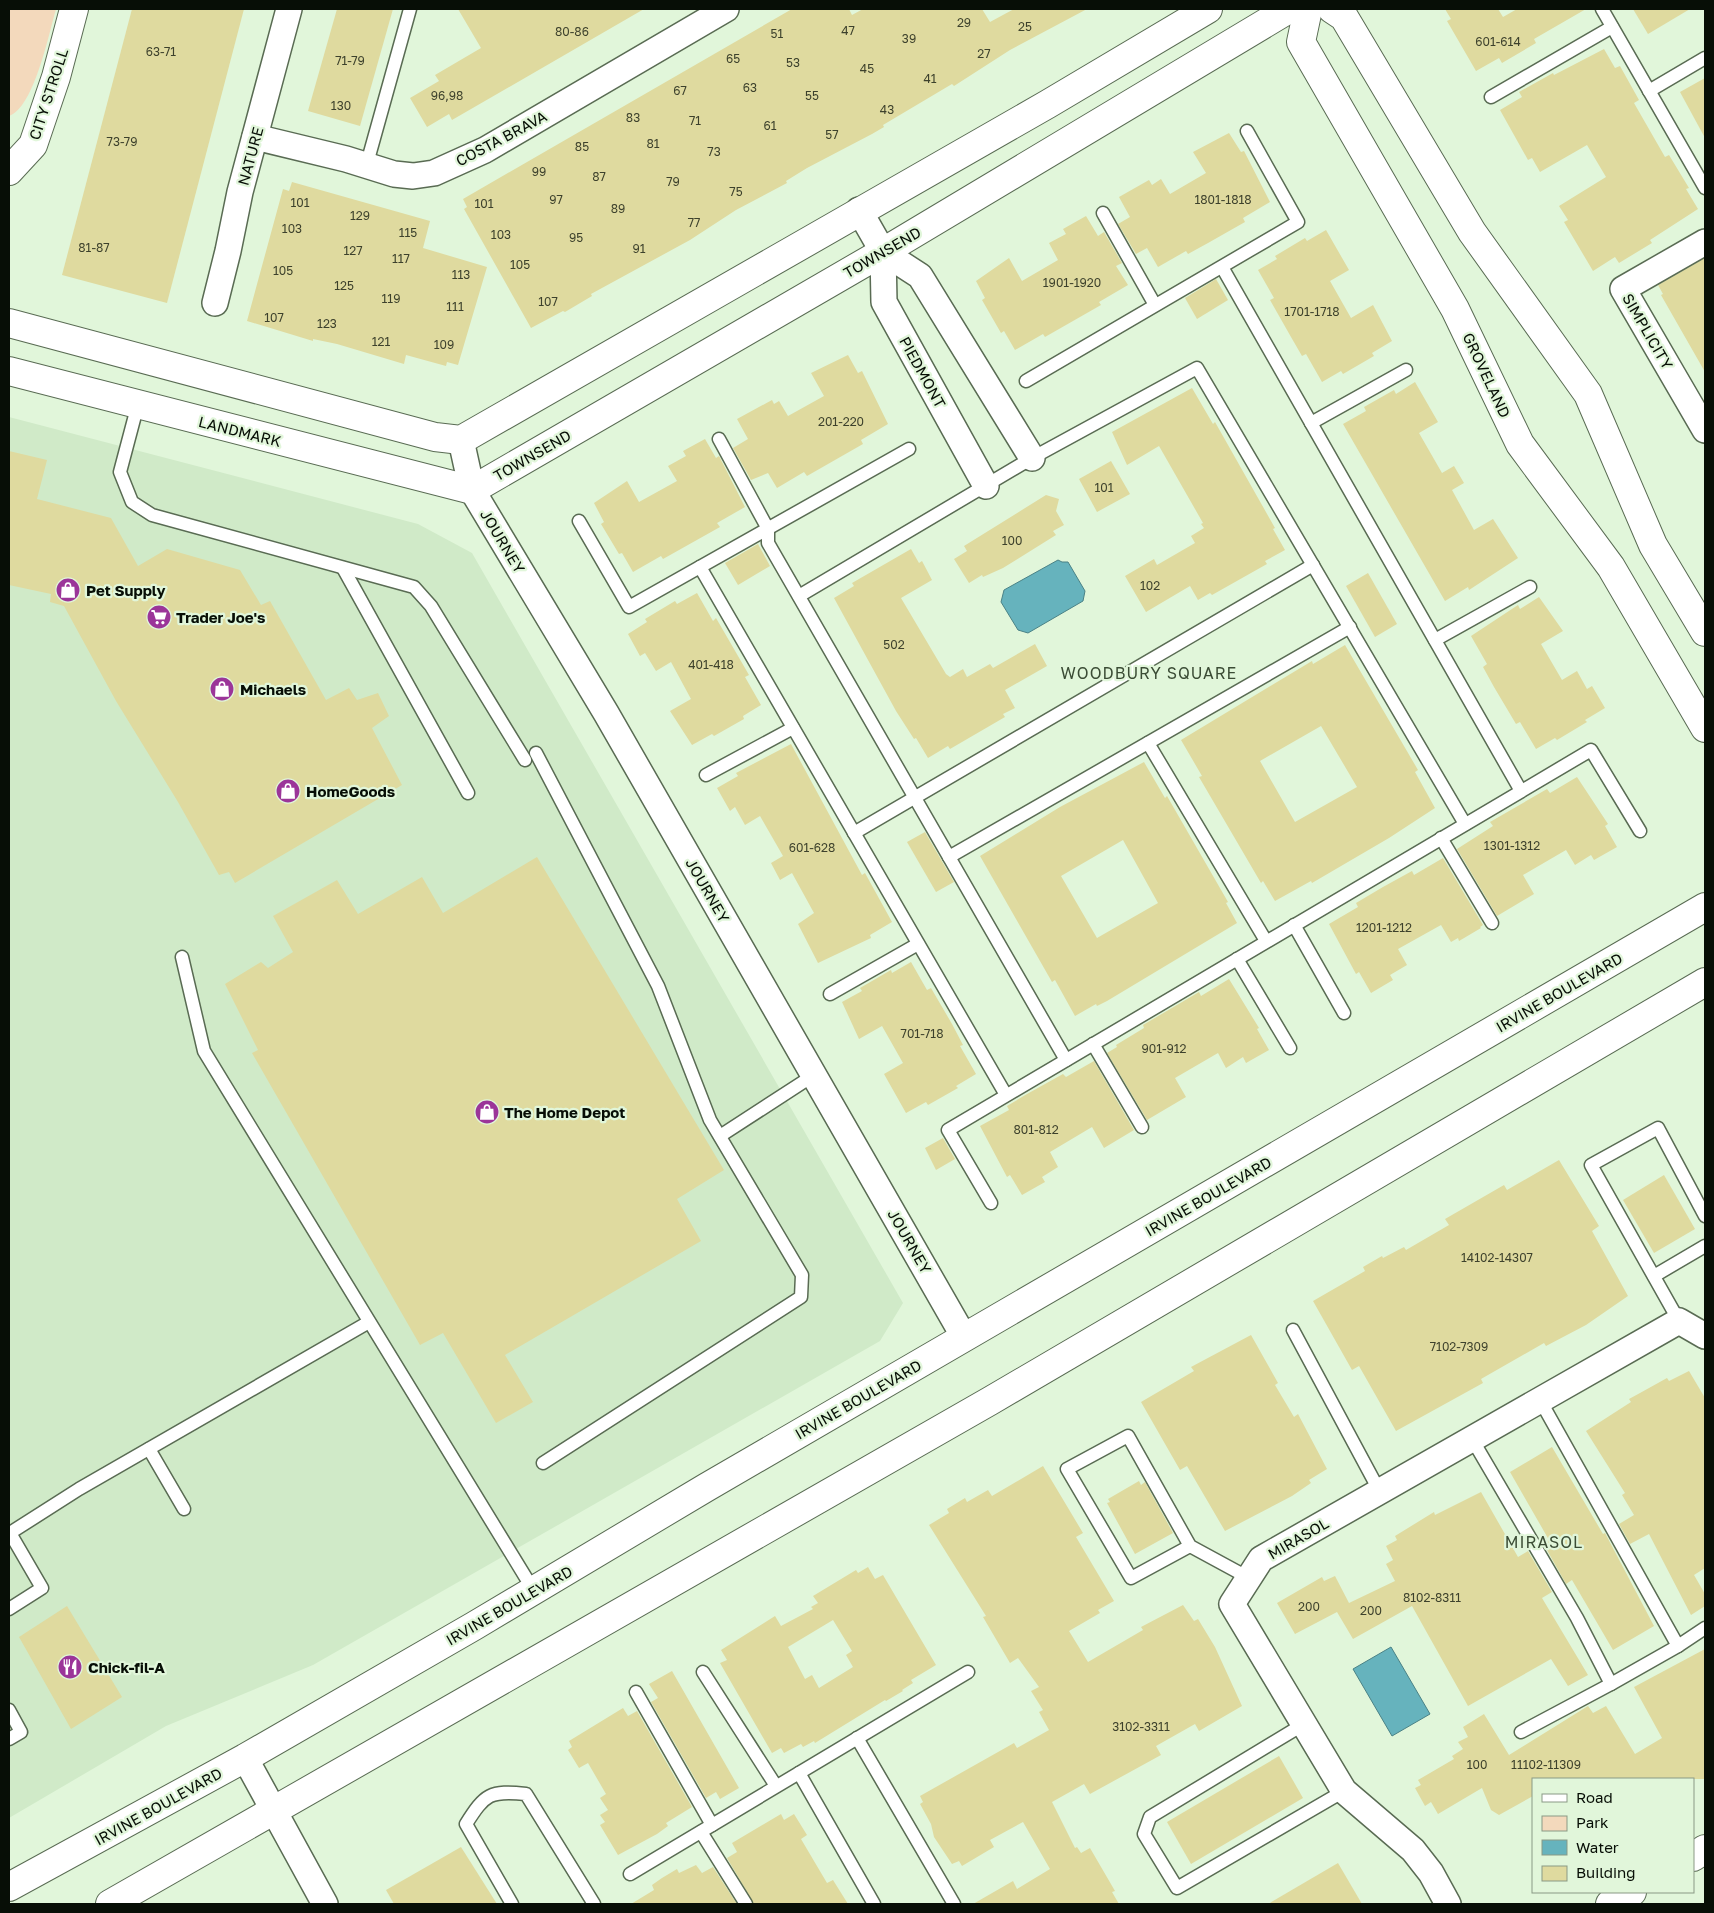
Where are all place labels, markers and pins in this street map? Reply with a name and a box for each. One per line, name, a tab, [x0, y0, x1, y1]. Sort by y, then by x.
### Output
shop icon: Pet Supply	[55, 577, 81, 603]
place label: Pet Supply	[86, 581, 166, 599]
supermarket icon: Trader Joe's	[146, 604, 172, 630]
place label: Trader Joe's	[176, 608, 265, 626]
shop icon: Michaels	[209, 676, 235, 702]
place label: Michaels	[240, 680, 306, 698]
shop icon: HomeGoods	[275, 778, 301, 804]
place label: HomeGoods	[306, 782, 395, 800]
shop icon: The Home Depot	[474, 1099, 500, 1125]
place label: The Home Depot	[504, 1103, 625, 1121]
restaurant icon: Chick-fil-A	[57, 1654, 83, 1680]
place label: Chick-fil-A	[88, 1658, 165, 1676]

